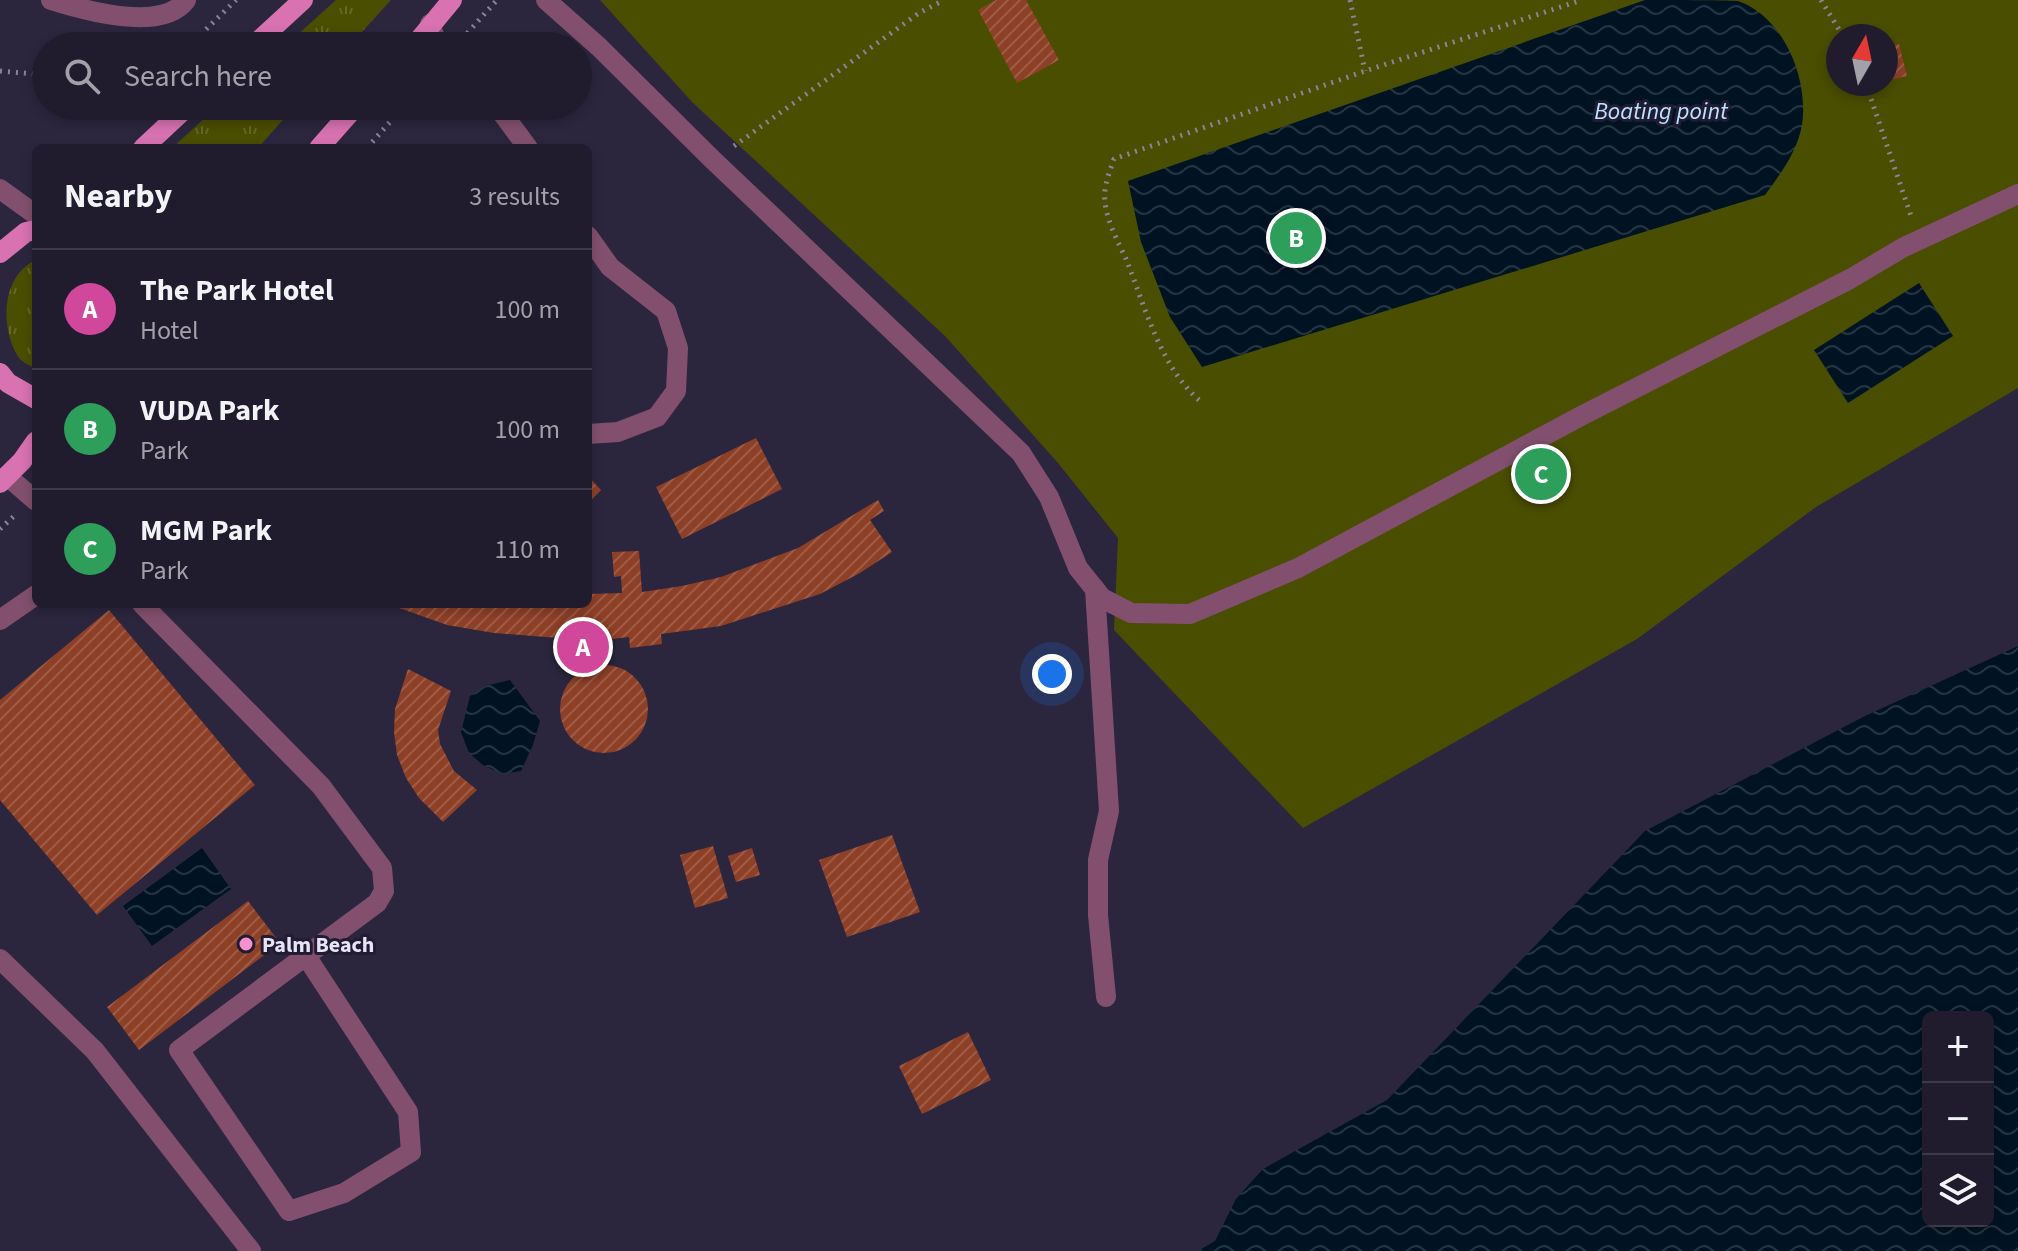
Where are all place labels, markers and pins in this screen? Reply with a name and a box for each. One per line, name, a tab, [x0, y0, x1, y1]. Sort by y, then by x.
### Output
pin: B	[1270, 208, 1322, 268]
pin: C	[1515, 444, 1567, 504]
pin: A	[557, 617, 609, 677]
place label: Palm Beach	[262, 929, 374, 961]
marker: Palm Beach	[237, 935, 255, 953]

